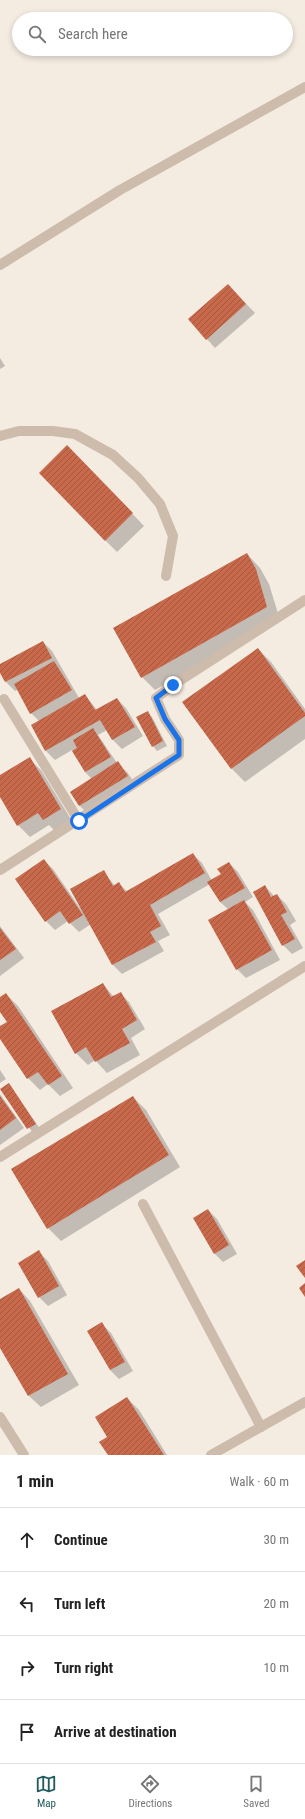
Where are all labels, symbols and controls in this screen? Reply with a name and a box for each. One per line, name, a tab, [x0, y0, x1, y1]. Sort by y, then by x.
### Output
search box	[12, 12, 293, 56]
icon: search	[26, 23, 48, 45]
text: Search here	[58, 25, 128, 43]
route end	[164, 676, 182, 694]
route start	[70, 812, 88, 830]
text: 1 min	[16, 1471, 54, 1491]
text: Walk · 60 m	[229, 1474, 289, 1489]
icon: ahead	[16, 1529, 38, 1551]
text: Continue	[54, 1531, 108, 1549]
text: 30 m	[263, 1532, 289, 1547]
icon: left	[16, 1593, 38, 1615]
text: Turn left	[54, 1595, 105, 1613]
text: 20 m	[263, 1596, 289, 1611]
icon: right	[16, 1657, 38, 1679]
text: Turn right	[54, 1659, 113, 1677]
text: 10 m	[263, 1660, 289, 1675]
icon: arrive	[16, 1721, 38, 1743]
text: Arrive at destination	[54, 1723, 177, 1741]
tab: Map	[35, 1773, 57, 1810]
tab: Directions	[128, 1773, 172, 1810]
tab: Saved	[243, 1773, 270, 1810]

